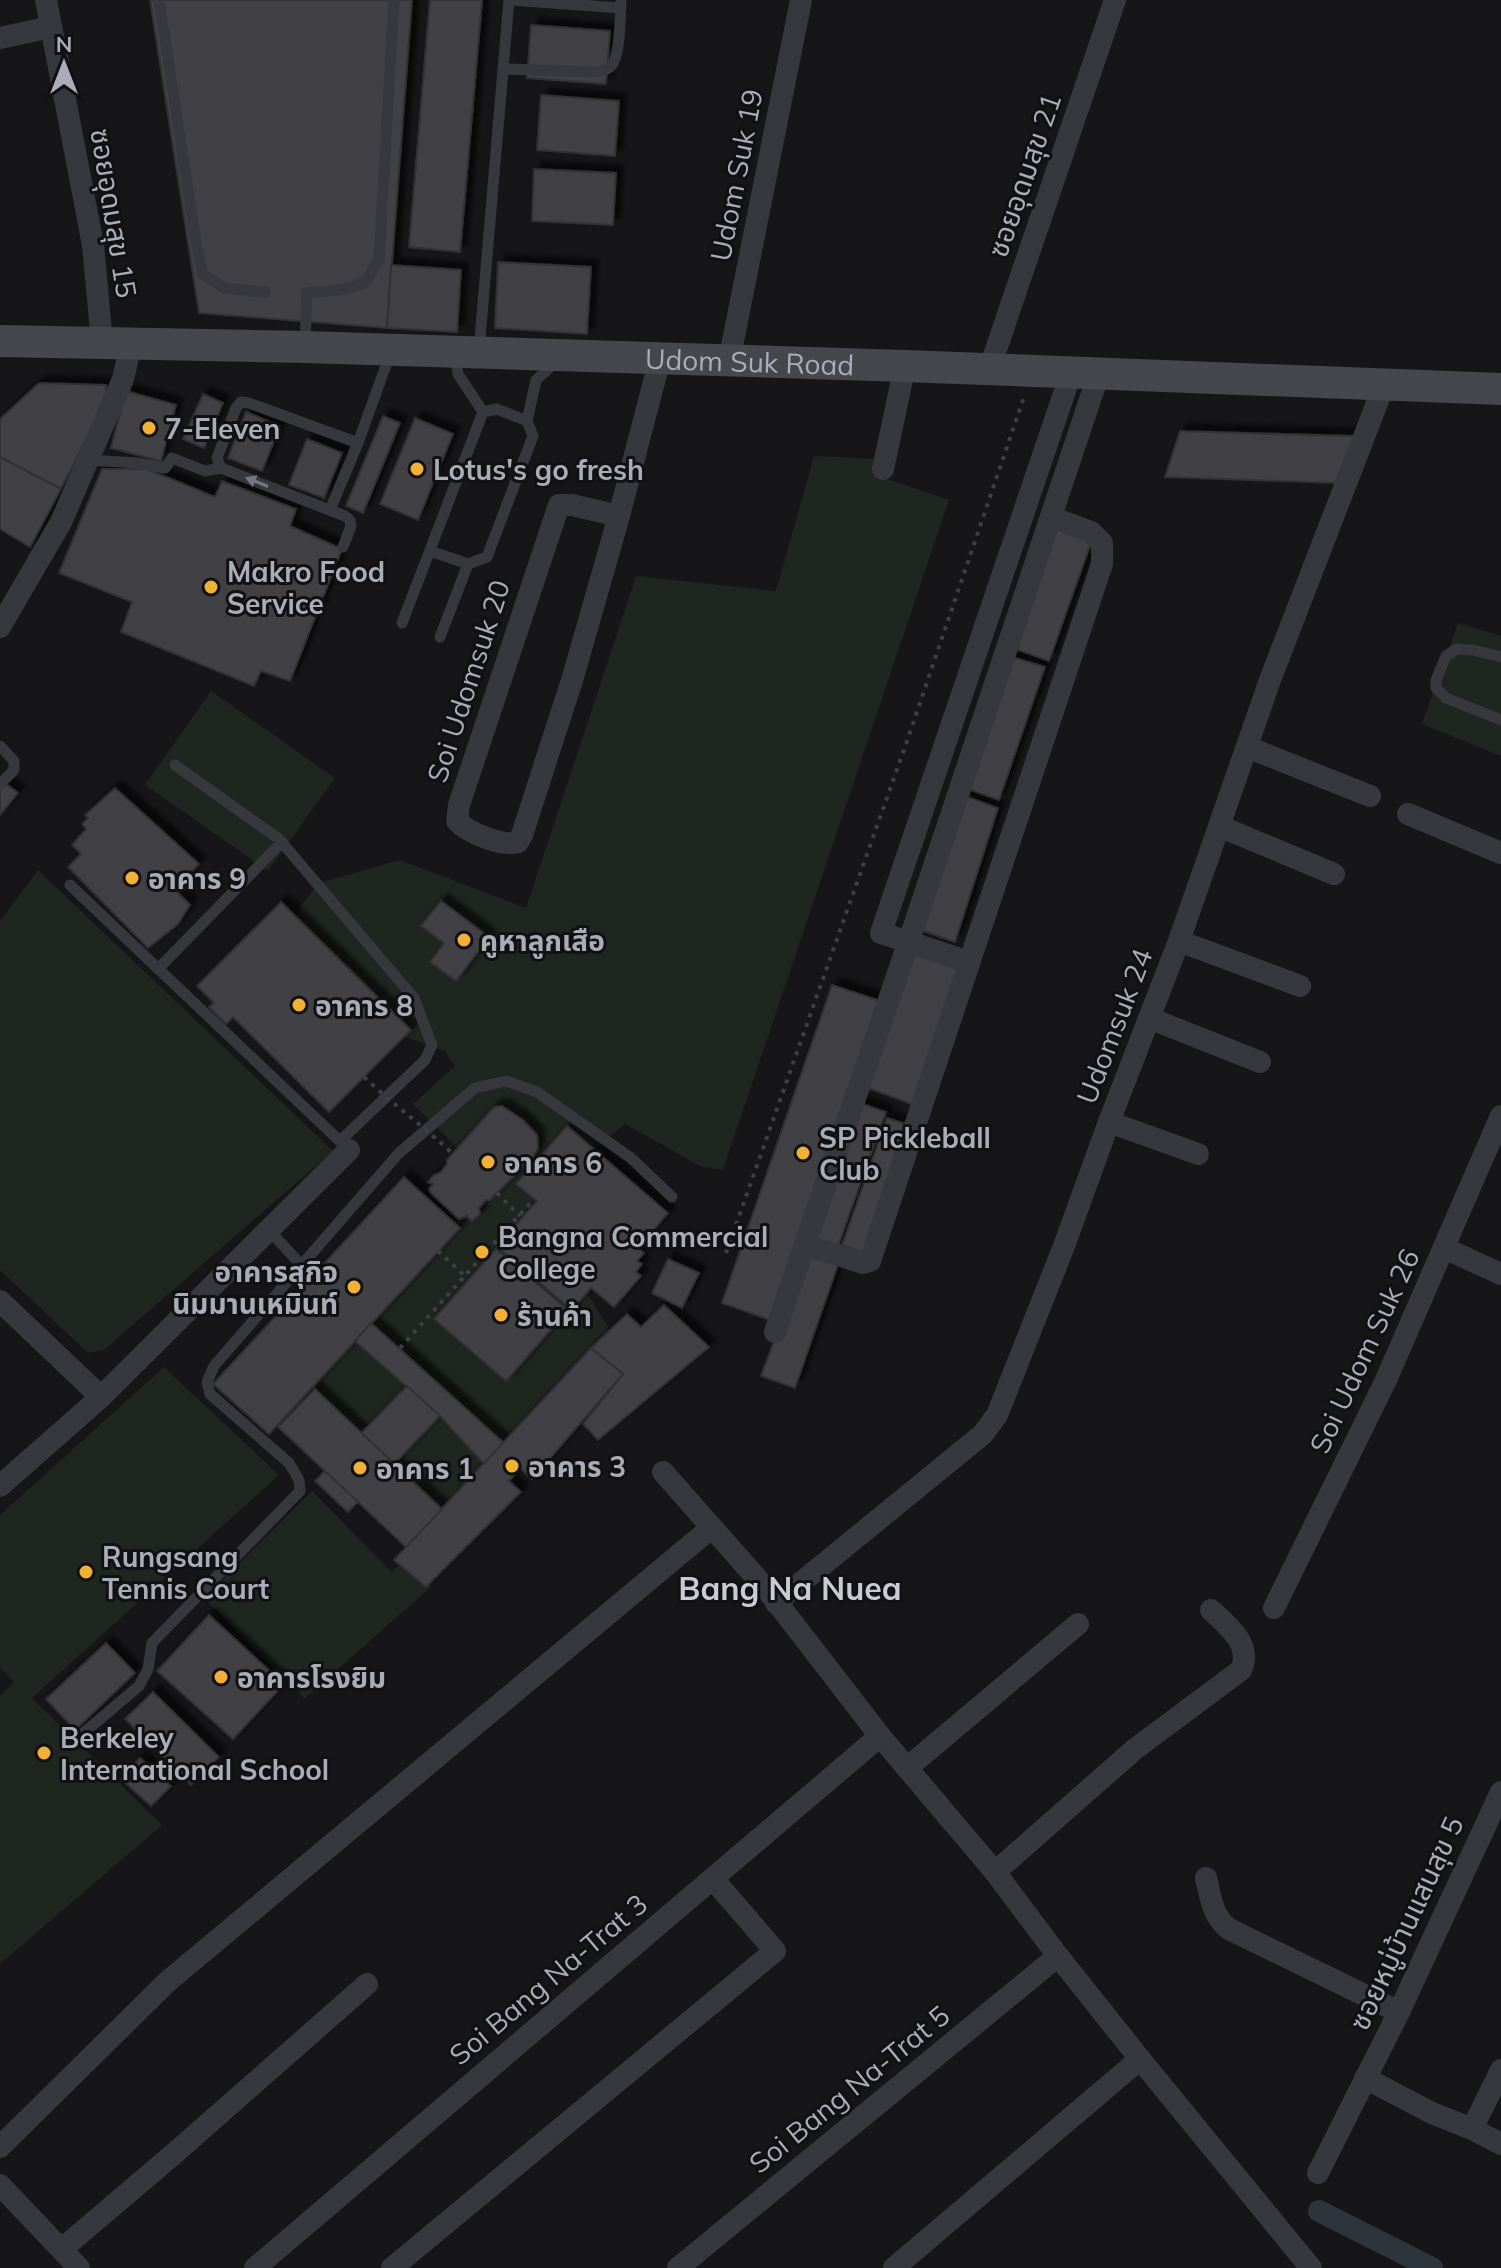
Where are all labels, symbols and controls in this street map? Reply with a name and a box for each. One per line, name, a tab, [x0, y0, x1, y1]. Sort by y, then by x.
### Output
north arrow	[24, 24, 104, 104]
text: N	[56, 30, 72, 58]
street label: Udom Suk 19	[702, 86, 770, 264]
street label: ซอยอุดมสุข 21	[980, 88, 1068, 262]
street label: ซอยอุดมสุข 15	[83, 126, 145, 300]
street label: Udom Suk Road	[645, 340, 855, 382]
place label: 7-Eleven	[165, 411, 280, 446]
marker: 7-Eleven	[140, 419, 158, 437]
place label: Lotus's go fresh	[433, 452, 644, 487]
marker: Lotus's go fresh	[408, 460, 426, 478]
one-way arrow	[245, 476, 269, 489]
place label: Makro Food Service	[227, 554, 385, 621]
street label: Soi Udomsuk 20	[419, 575, 517, 787]
marker: Makro Food Service	[202, 578, 220, 596]
place label: อาคาร 9	[148, 861, 246, 896]
marker: อาคาร 9	[123, 869, 141, 887]
place label: คูหาลูกเสือ	[480, 923, 605, 959]
marker: คูหาลูกเสือ	[455, 931, 473, 949]
street label: Udomsuk 24	[1068, 943, 1160, 1108]
place label: อาคาร 8	[315, 988, 413, 1023]
marker: อาคาร 8	[290, 996, 308, 1014]
place label: SP Pickleball Club	[819, 1120, 991, 1187]
marker: SP Pickleball Club	[794, 1144, 812, 1162]
place label: อาคาร 6	[504, 1145, 602, 1180]
marker: อาคาร 6	[479, 1153, 497, 1171]
place label: Bangna Commercial College	[498, 1219, 768, 1286]
marker: Bangna Commercial College	[473, 1243, 491, 1261]
street label: Soi Udom Suk 26	[1301, 1243, 1427, 1459]
place label: อาคารสุกิจ นิมมานเหมินท์	[172, 1254, 338, 1321]
marker: อาคารสุกิจ นิมมานเหมินท์	[345, 1278, 363, 1296]
place label: ร้านค้า	[517, 1298, 592, 1333]
marker: ร้านค้า	[492, 1306, 510, 1324]
place label: อาคาร 3	[528, 1449, 626, 1484]
place label: อาคาร 1	[376, 1451, 474, 1486]
marker: อาคาร 3	[503, 1457, 521, 1475]
marker: อาคาร 1	[351, 1459, 369, 1477]
place label: Rungsang Tennis Court	[102, 1539, 270, 1606]
marker: Rungsang Tennis Court	[77, 1563, 95, 1581]
district label: Bang Na Nuea	[678, 1568, 902, 1608]
place label: อาคารโรงยิม	[237, 1660, 386, 1695]
marker: อาคารโรงยิม	[212, 1668, 230, 1686]
place label: Berkeley International School	[60, 1720, 329, 1787]
marker: Berkeley International School	[35, 1744, 53, 1762]
street label: ซอยหมู่บ้านแสนสุข 5	[1341, 1811, 1472, 2036]
street label: Soi Bang Na-Trat 3	[442, 1886, 654, 2072]
street label: Soi Bang Na-Trat 5	[742, 1997, 956, 2181]

